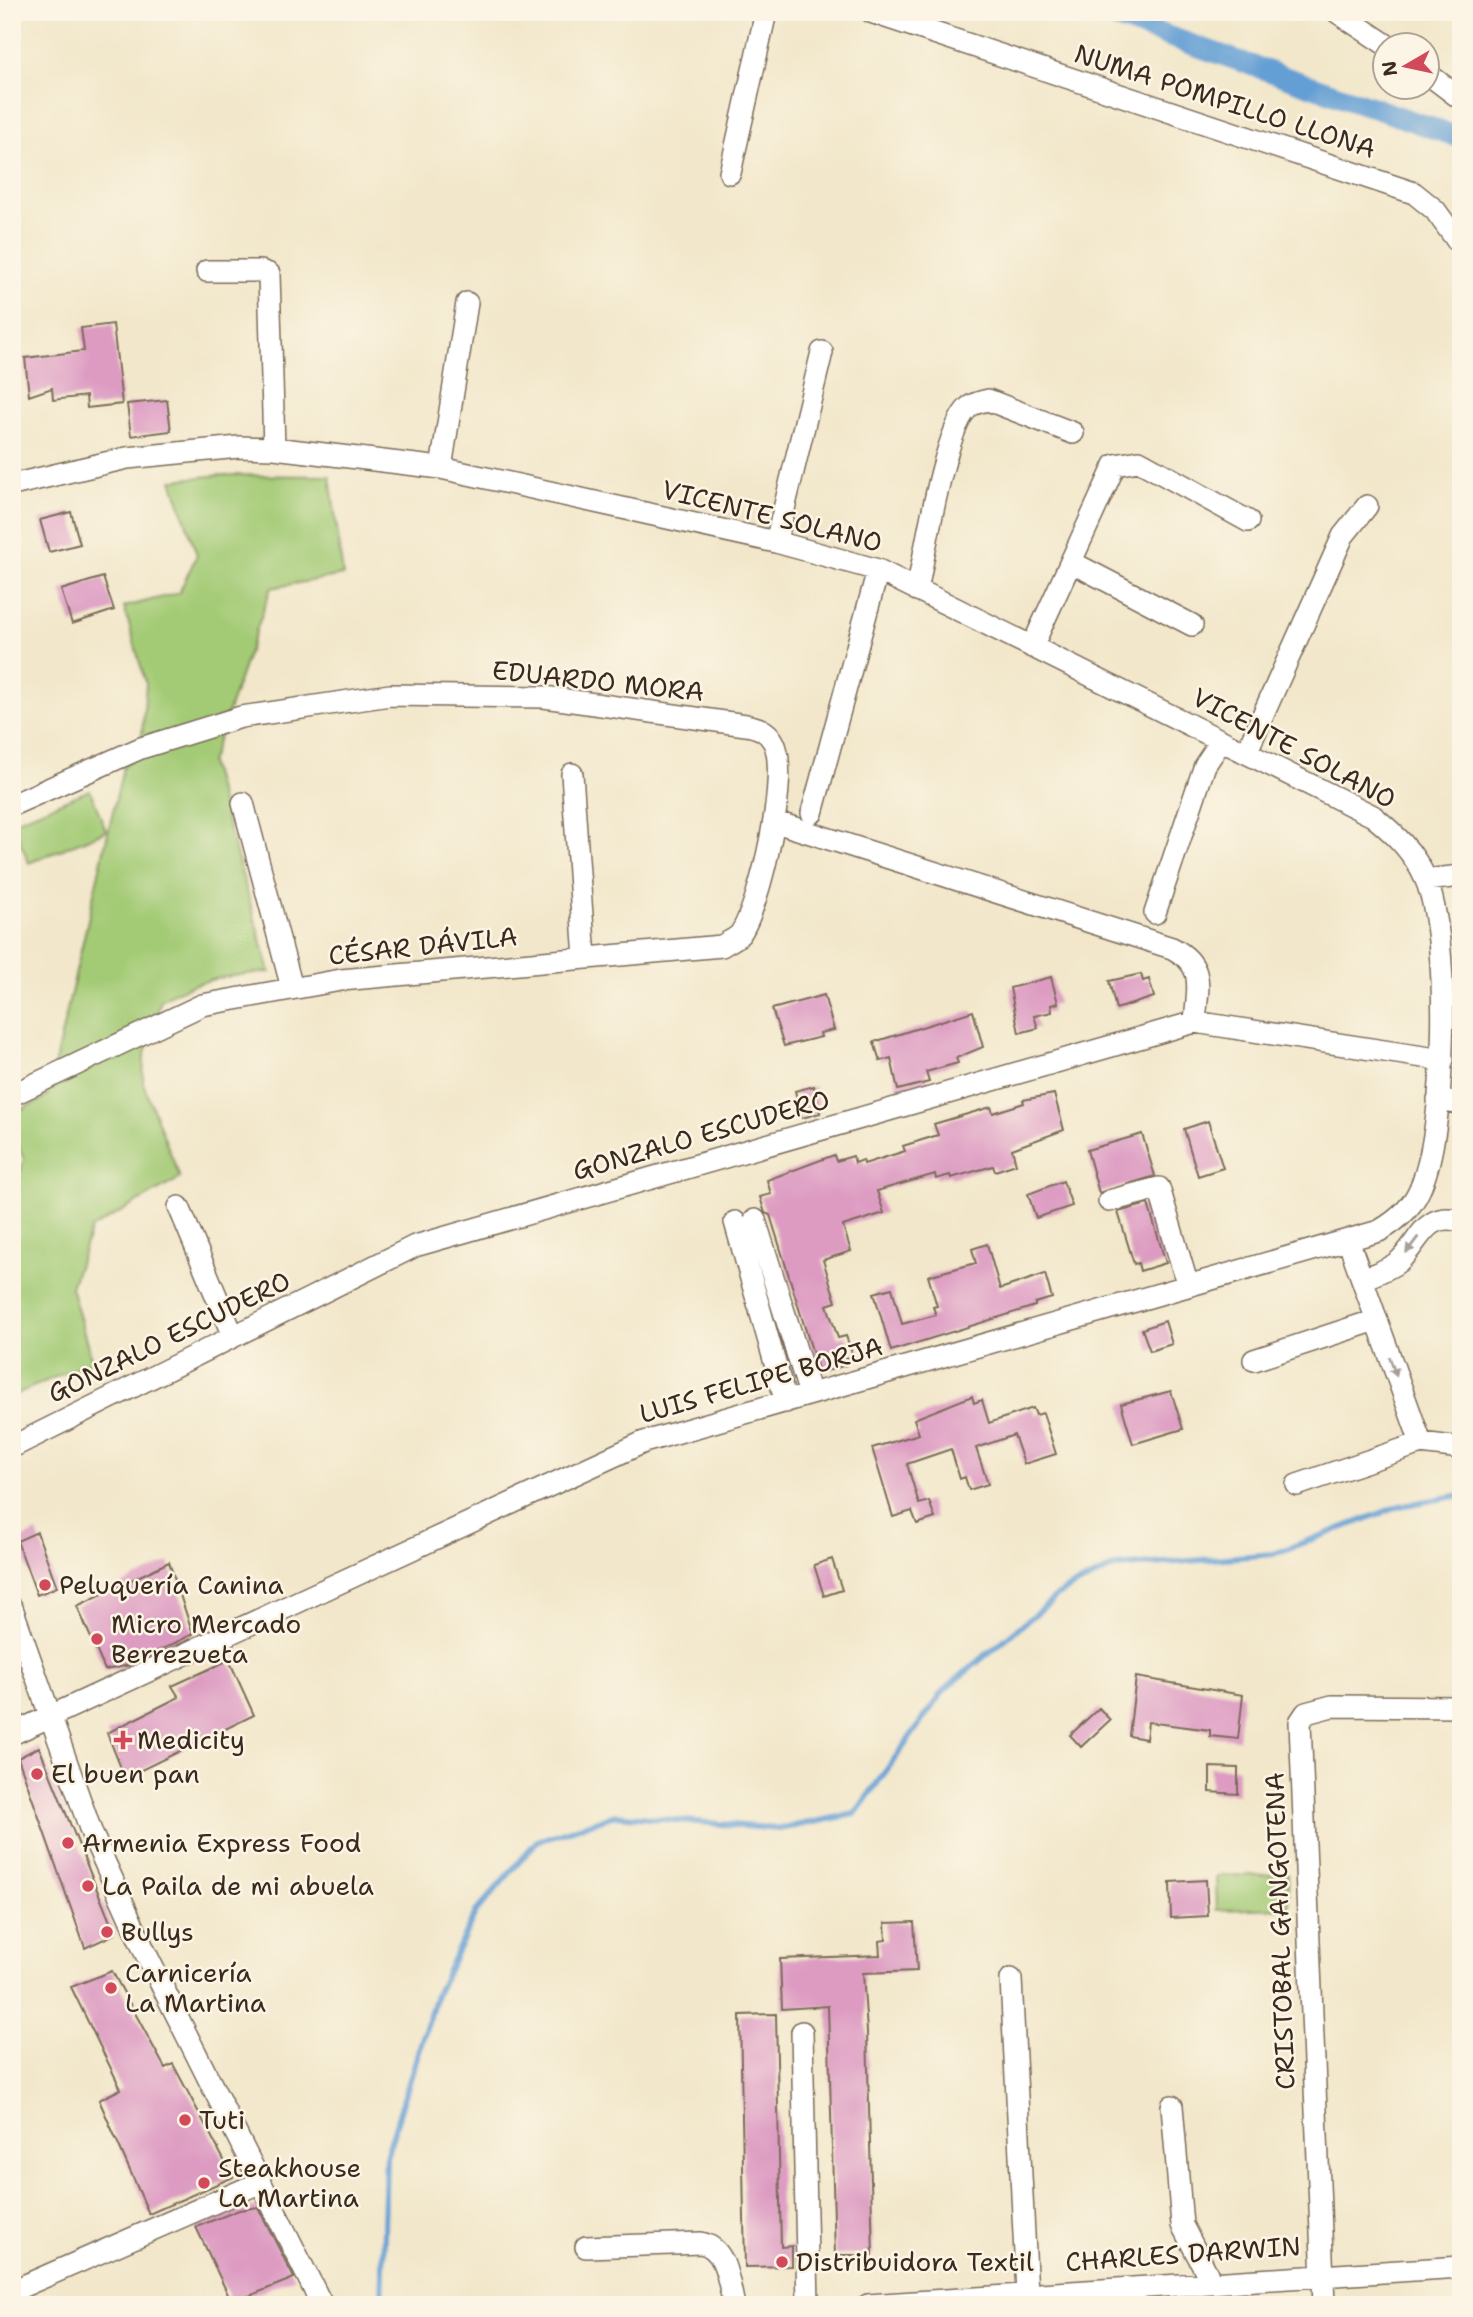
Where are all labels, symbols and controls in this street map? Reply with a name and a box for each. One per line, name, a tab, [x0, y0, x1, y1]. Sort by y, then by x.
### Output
north arrow	[1372, 32, 1442, 102]
street label: NUMA POMPILLO LLONA	[1070, 35, 1380, 166]
text: N	[1376, 59, 1403, 78]
street label: VICENTE SOLANO	[658, 471, 886, 560]
street label: EDUARDO MORA	[490, 652, 706, 709]
street label: VICENTE SOLANO	[1186, 679, 1402, 816]
street label: CÉSAR DÁVILA	[327, 918, 519, 973]
street label: GONZALO ESCUDERO	[568, 1081, 833, 1188]
one-way arrow	[1405, 1236, 1419, 1255]
street label: GONZALO ESCUDERO	[42, 1263, 296, 1411]
street label: LUIS FELIPE BORJA	[635, 1328, 887, 1431]
one-way arrow	[1388, 1357, 1399, 1378]
place label: Peluquería Canina	[59, 1567, 284, 1602]
marker: Peluquería Canina	[37, 1577, 53, 1593]
place label: Micro Mercado Berrezueta	[111, 1606, 301, 1671]
marker: Micro Mercado Berrezueta	[89, 1631, 105, 1647]
place label: Medicity	[137, 1722, 245, 1757]
marker: Medicity	[115, 1732, 131, 1748]
place label: El buen pan	[51, 1756, 200, 1791]
marker: El buen pan	[29, 1766, 45, 1782]
street label: CRISTOBAL GANGOTENA	[1256, 1772, 1303, 2090]
place label: Armenia Express Food	[82, 1825, 361, 1860]
marker: Armenia Express Food	[60, 1835, 76, 1851]
place label: La Paila de mi abuela	[102, 1868, 374, 1903]
marker: La Paila de mi abuela	[80, 1878, 96, 1894]
place label: Bullys	[121, 1914, 194, 1949]
marker: Bullys	[99, 1924, 115, 1940]
place label: Carnicería La Martina	[125, 1955, 266, 2020]
marker: Carnicería La Martina	[103, 1980, 119, 1996]
place label: Tuti	[199, 2102, 245, 2137]
marker: Tuti	[177, 2112, 193, 2128]
place label: Steakhouse La Martina	[218, 2150, 361, 2215]
marker: Steakhouse La Martina	[196, 2175, 212, 2191]
street label: CHARLES DARWIN	[1064, 2228, 1302, 2279]
place label: Distribuidora Textil	[796, 2244, 1034, 2279]
marker: Distribuidora Textil	[774, 2254, 790, 2270]

